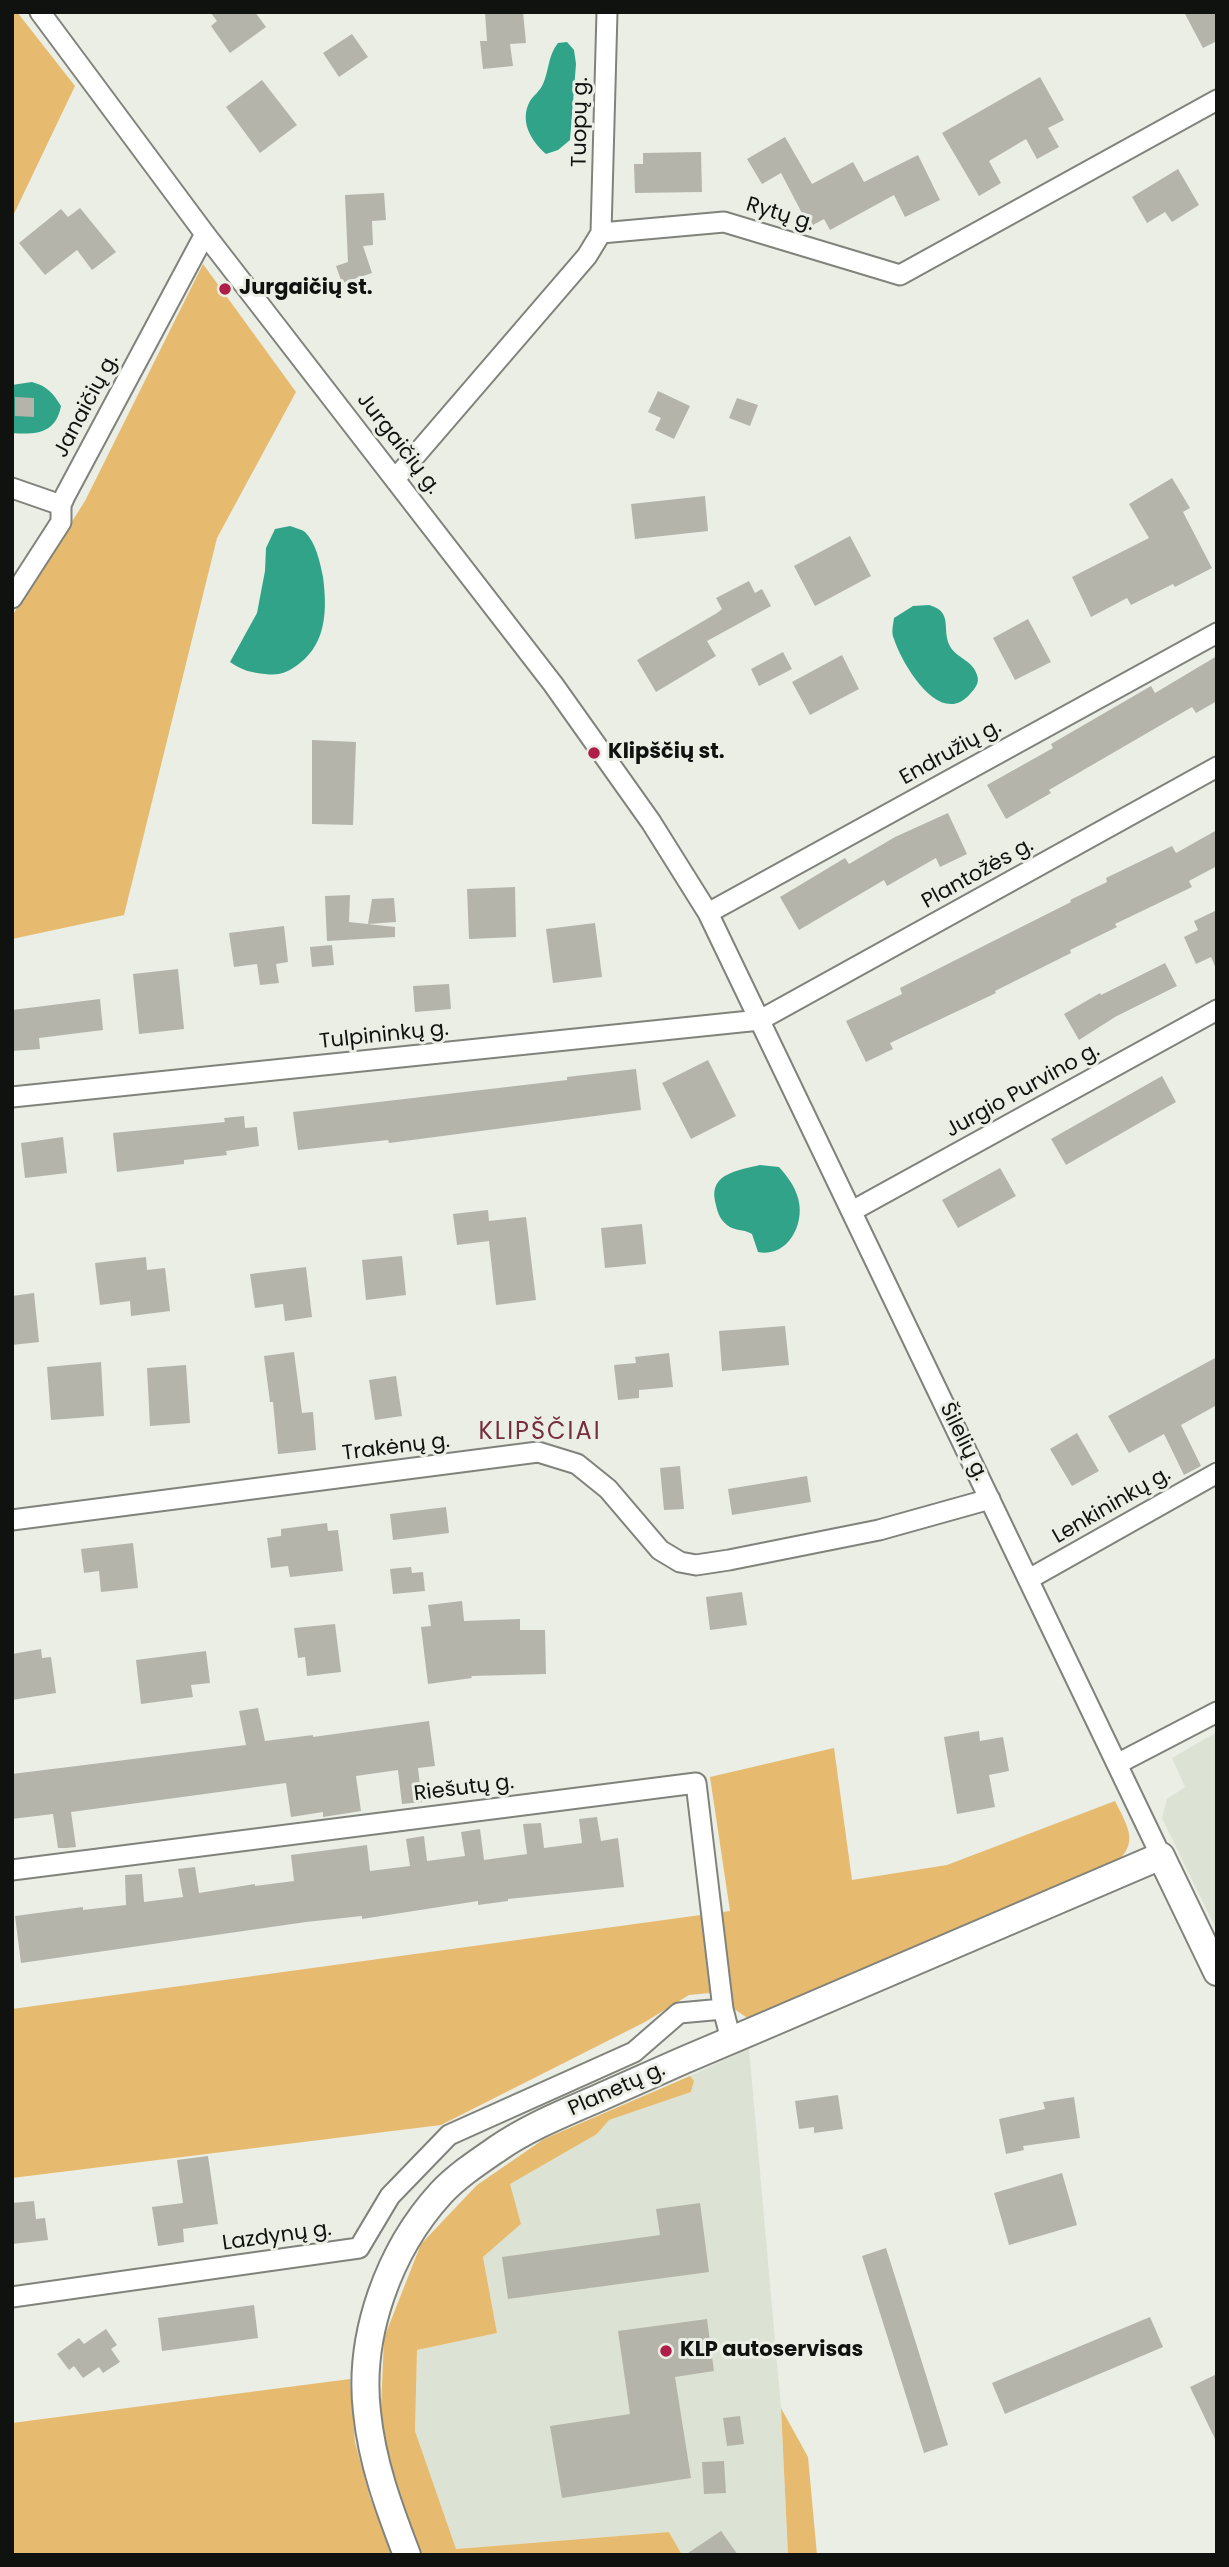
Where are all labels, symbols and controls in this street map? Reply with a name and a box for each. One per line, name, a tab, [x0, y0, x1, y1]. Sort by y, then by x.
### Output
street label: Tuopų g.	[568, 77, 594, 167]
street label: Rytų g.	[743, 193, 817, 237]
place label: Jurgaičių st.	[239, 276, 373, 302]
marker: Jurgaičių st.	[217, 281, 233, 297]
street label: Janaičių g.	[49, 350, 125, 462]
street label: Jurgaičių g.	[351, 388, 445, 500]
street label: Endružių g.	[896, 715, 1006, 791]
place label: Klipščių st.	[608, 740, 725, 766]
marker: Klipščių st.	[586, 745, 602, 761]
street label: Plantožės g.	[918, 833, 1038, 915]
street label: Tulpininkų g.	[318, 1017, 450, 1055]
street label: Jurgio Purvino g.	[942, 1038, 1104, 1144]
street label: Šilelių g.	[933, 1399, 993, 1485]
district label: KLIPŠČIAI	[480, 1419, 600, 1447]
street label: Trakėnų g.	[341, 1429, 451, 1467]
street label: Lenkininkų g.	[1049, 1462, 1175, 1550]
street label: Riešutų g.	[413, 1770, 515, 1808]
street label: Planetų g.	[565, 2057, 669, 2123]
street label: Lazdynų g.	[221, 2217, 333, 2257]
place label: KLP autoservisas	[680, 2338, 863, 2364]
marker: KLP autoservisas	[658, 2343, 674, 2359]

